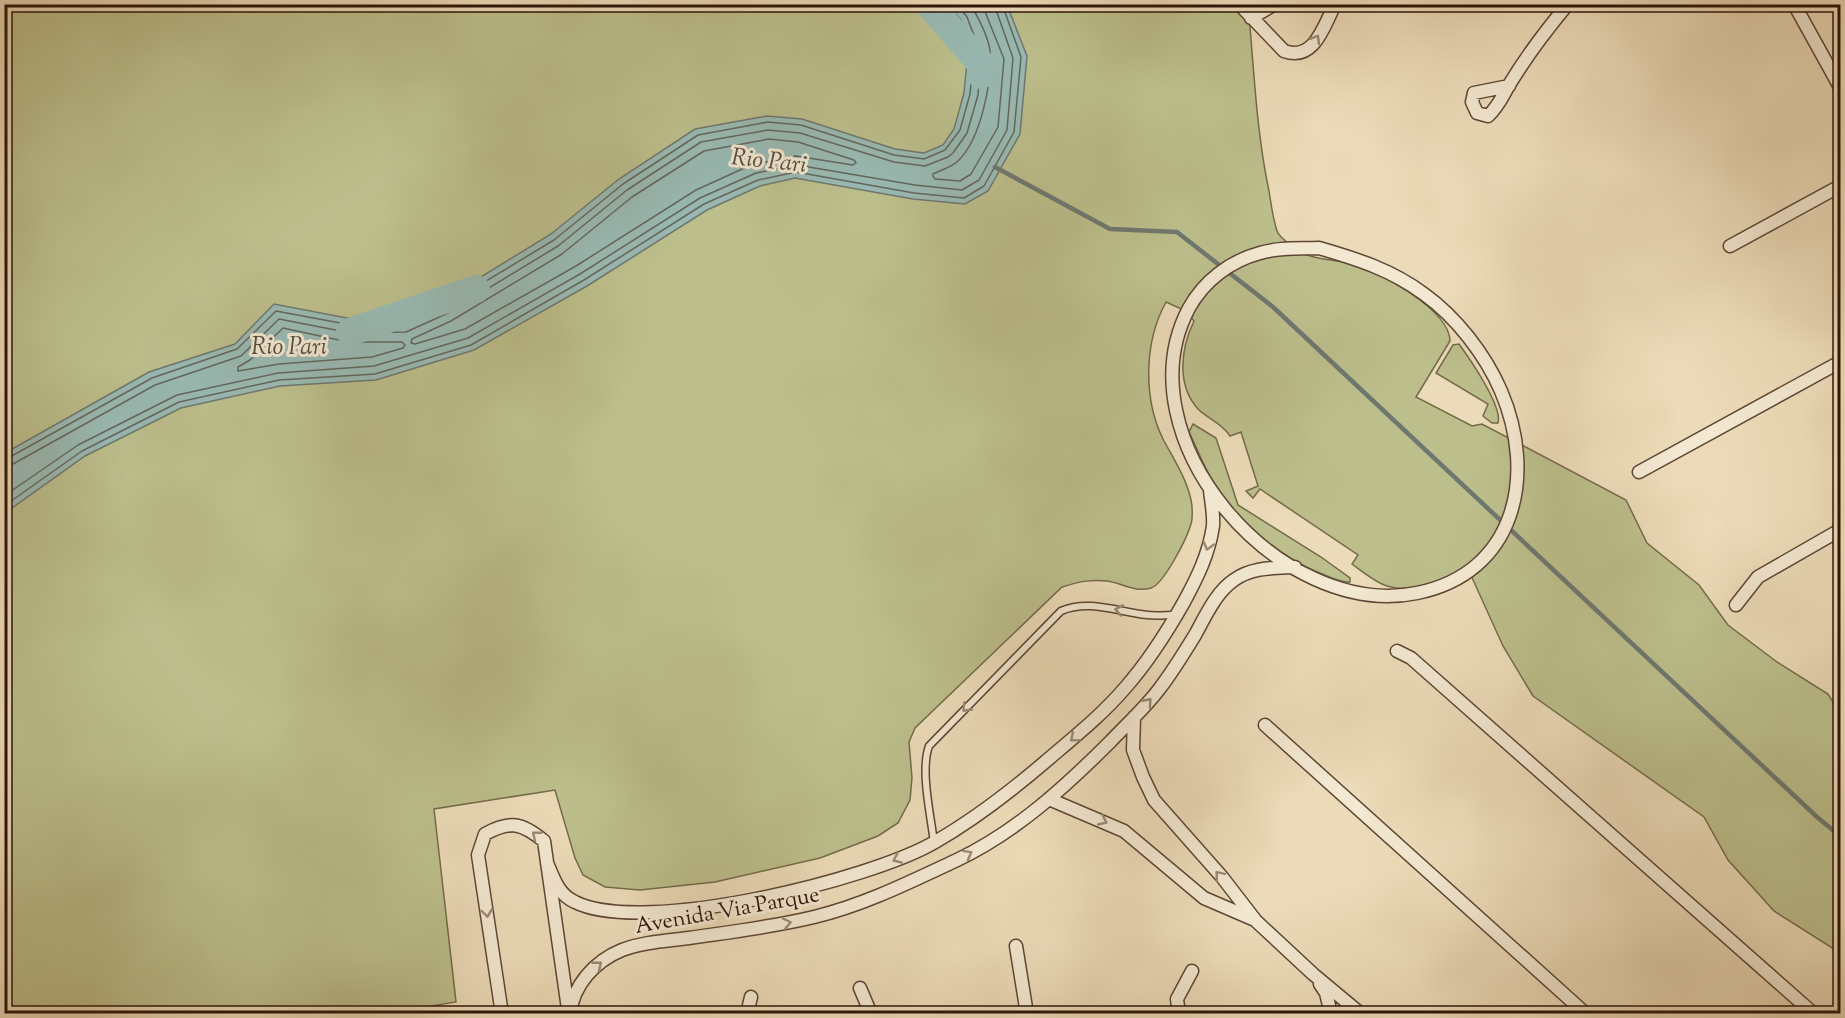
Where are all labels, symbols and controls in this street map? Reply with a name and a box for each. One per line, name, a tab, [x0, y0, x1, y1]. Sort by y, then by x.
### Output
one-way arrow	[1309, 35, 1320, 45]
water label: Rio Pari	[730, 141, 808, 183]
water label: Rio Pari	[251, 331, 327, 365]
one-way arrow	[1203, 540, 1215, 551]
one-way arrow	[1114, 605, 1123, 617]
one-way arrow	[1141, 698, 1152, 709]
one-way arrow	[962, 700, 973, 711]
one-way arrow	[1070, 730, 1081, 741]
one-way arrow	[1096, 814, 1107, 826]
one-way arrow	[531, 831, 542, 842]
one-way arrow	[962, 850, 972, 861]
one-way arrow	[892, 852, 903, 864]
one-way arrow	[1216, 871, 1227, 882]
street label: Avenida Via Parque	[633, 880, 822, 944]
one-way arrow	[480, 908, 492, 917]
one-way arrow	[781, 917, 791, 930]
one-way arrow	[592, 961, 603, 972]

